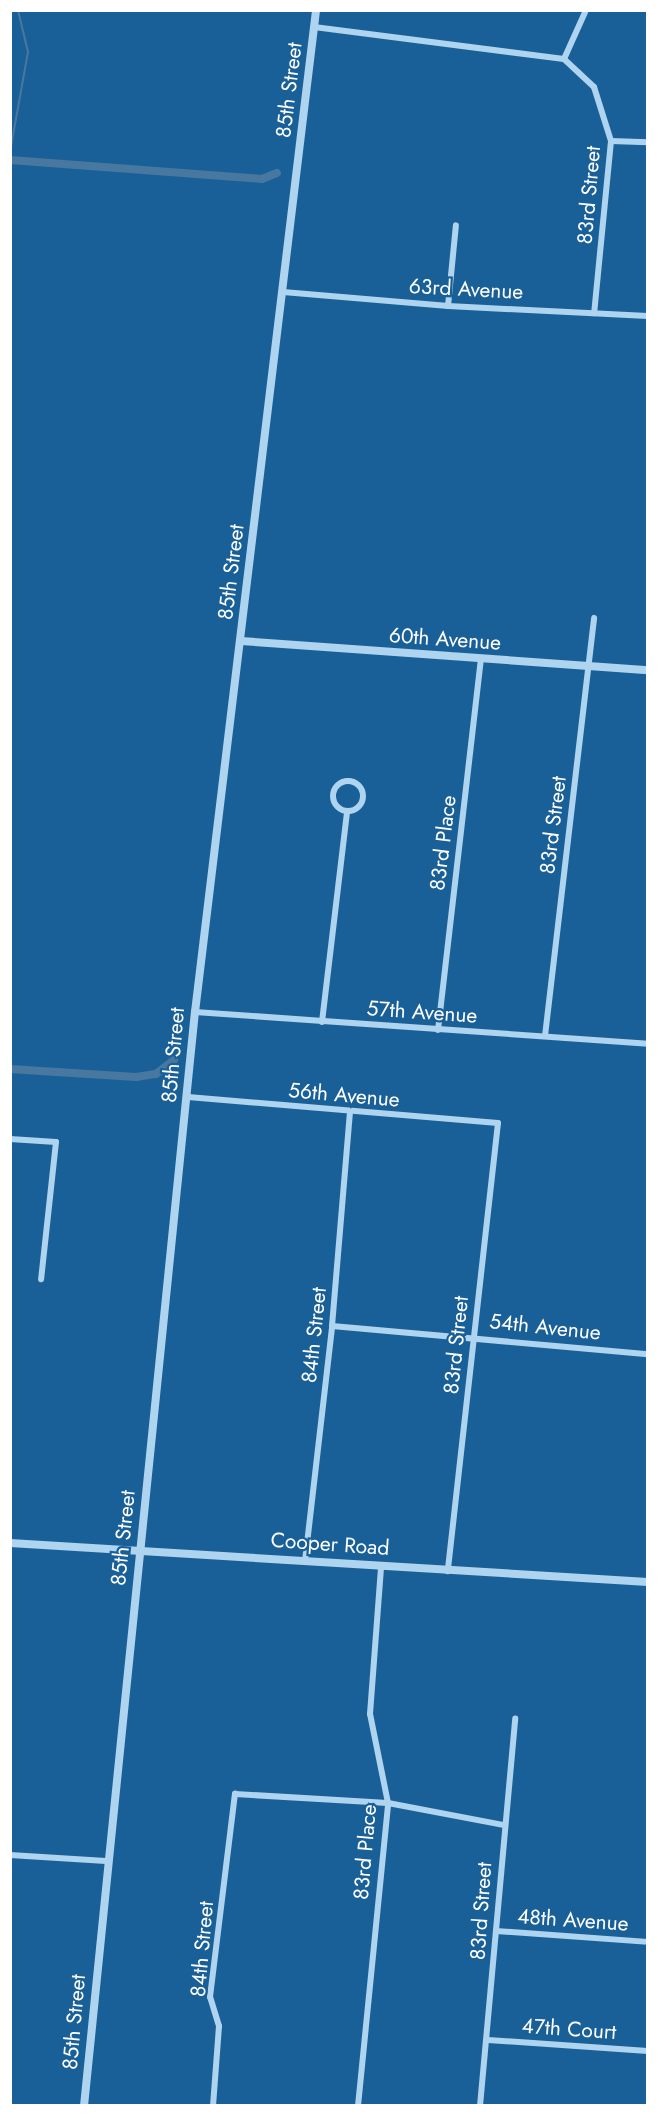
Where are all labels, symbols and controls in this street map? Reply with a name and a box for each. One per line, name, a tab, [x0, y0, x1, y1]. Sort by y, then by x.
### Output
street label: 85th Street	[271, 41, 307, 139]
street label: 83rd Street	[572, 145, 606, 245]
street label: 63rd Avenue	[408, 273, 524, 305]
street label: 85th Street	[213, 523, 249, 621]
street label: 60th Avenue	[388, 623, 502, 655]
street label: 83rd Street	[534, 775, 572, 875]
street label: 83rd Place	[425, 794, 461, 892]
street label: 57th Avenue	[366, 996, 478, 1028]
street label: 85th Street	[156, 1006, 190, 1104]
street label: 56th Avenue	[287, 1078, 401, 1112]
street label: 84th Street	[296, 1286, 332, 1384]
street label: 83rd Street	[438, 1295, 474, 1395]
street label: 54th Avenue	[488, 1309, 602, 1345]
street label: 85th Street	[105, 1489, 141, 1587]
street label: Cooper Road	[270, 1527, 390, 1561]
street label: 83rd Place	[348, 1803, 382, 1901]
street label: 83rd Street	[465, 1861, 497, 1961]
street label: 84th Street	[185, 1900, 219, 1998]
street label: 48th Avenue	[517, 1904, 629, 1936]
street label: 85th Street	[57, 1973, 91, 2071]
street label: 47th Court	[521, 2013, 617, 2045]

